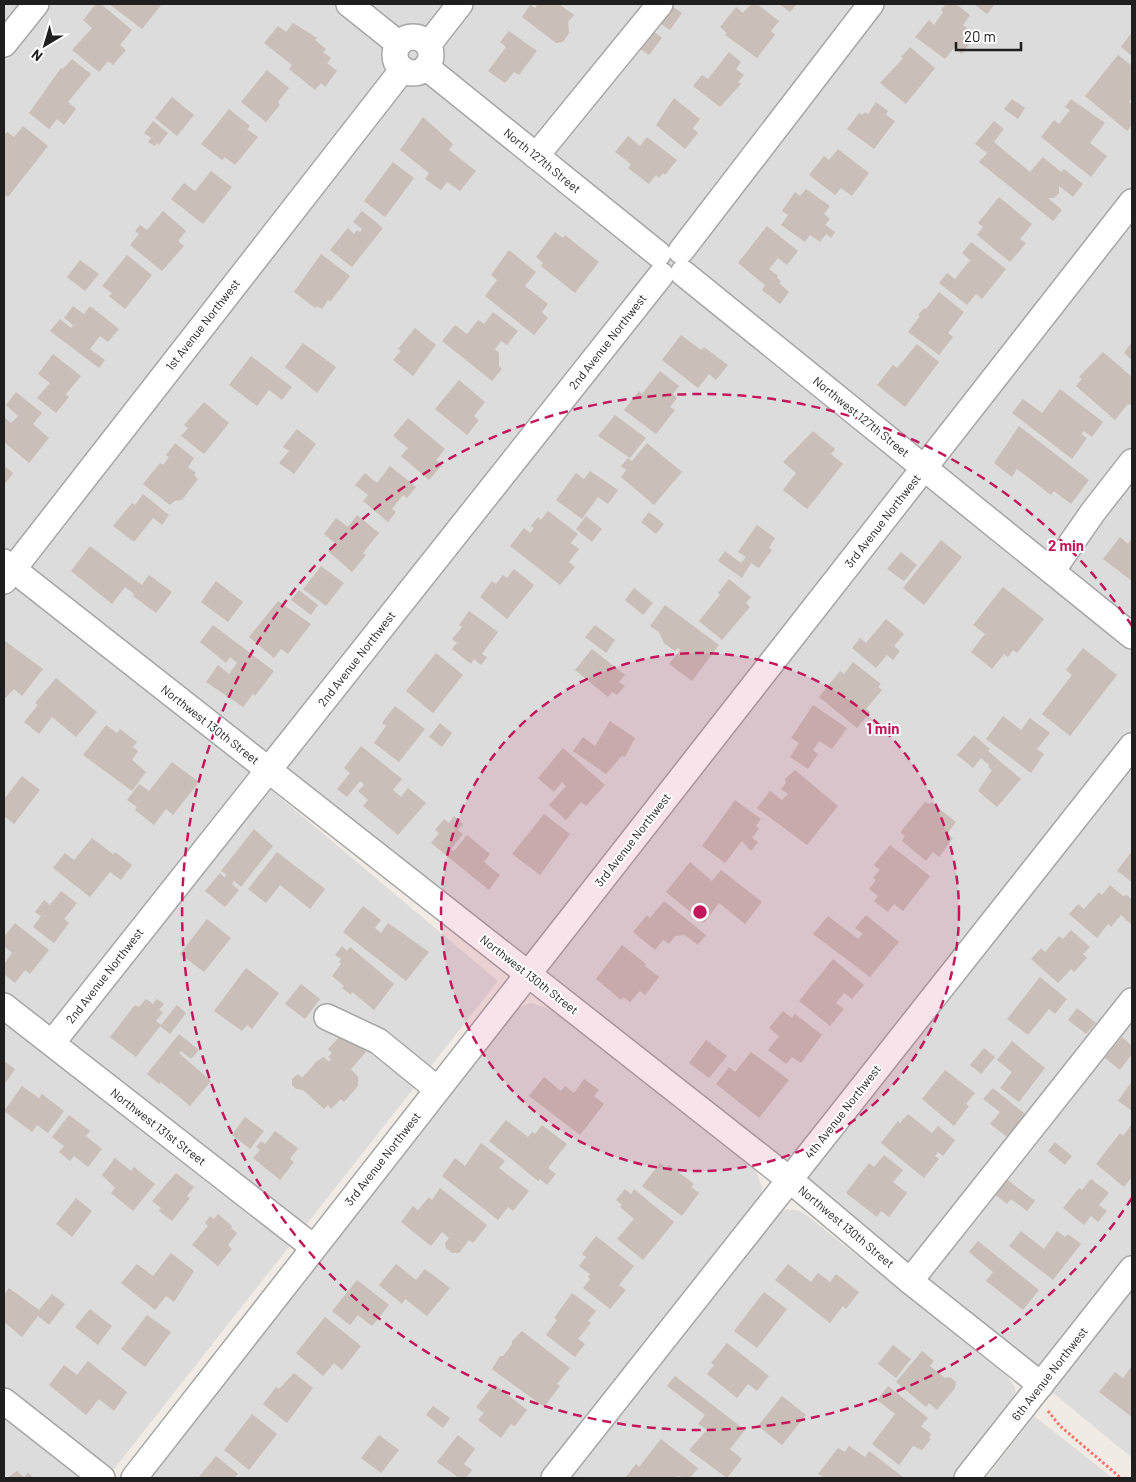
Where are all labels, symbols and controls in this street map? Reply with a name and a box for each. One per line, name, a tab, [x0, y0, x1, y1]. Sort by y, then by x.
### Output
north arrow	[20, 20, 70, 70]
scale bar	[956, 20, 1021, 52]
text: 20 m	[964, 27, 996, 45]
text: N	[28, 46, 46, 65]
street label: North 127th Street	[501, 125, 584, 195]
street label: 1st Avenue Northwest	[162, 276, 242, 373]
street label: 2nd Avenue Northwest	[566, 291, 649, 392]
street label: Northwest 127th Street	[811, 373, 912, 459]
street label: 3rd Avenue Northwest	[841, 471, 923, 570]
text: 2 min	[1048, 536, 1084, 554]
street label: 2nd Avenue Northwest	[315, 608, 398, 709]
street label: Northwest 130th Street	[159, 682, 262, 767]
text: 1 min	[867, 719, 899, 737]
street label: 3rd Avenue Northwest	[591, 790, 673, 889]
centre of rings	[691, 903, 709, 921]
street label: 2nd Avenue Northwest	[63, 925, 146, 1026]
street label: Northwest 130th Street	[478, 932, 581, 1017]
street label: 4th Avenue Northwest	[801, 1062, 883, 1161]
street label: Northwest 131st Street	[108, 1085, 209, 1168]
street label: 3rd Avenue Northwest	[341, 1109, 423, 1208]
street label: Northwest 130th Street	[796, 1182, 897, 1270]
street label: 6th Avenue Northwest	[1008, 1324, 1090, 1423]

